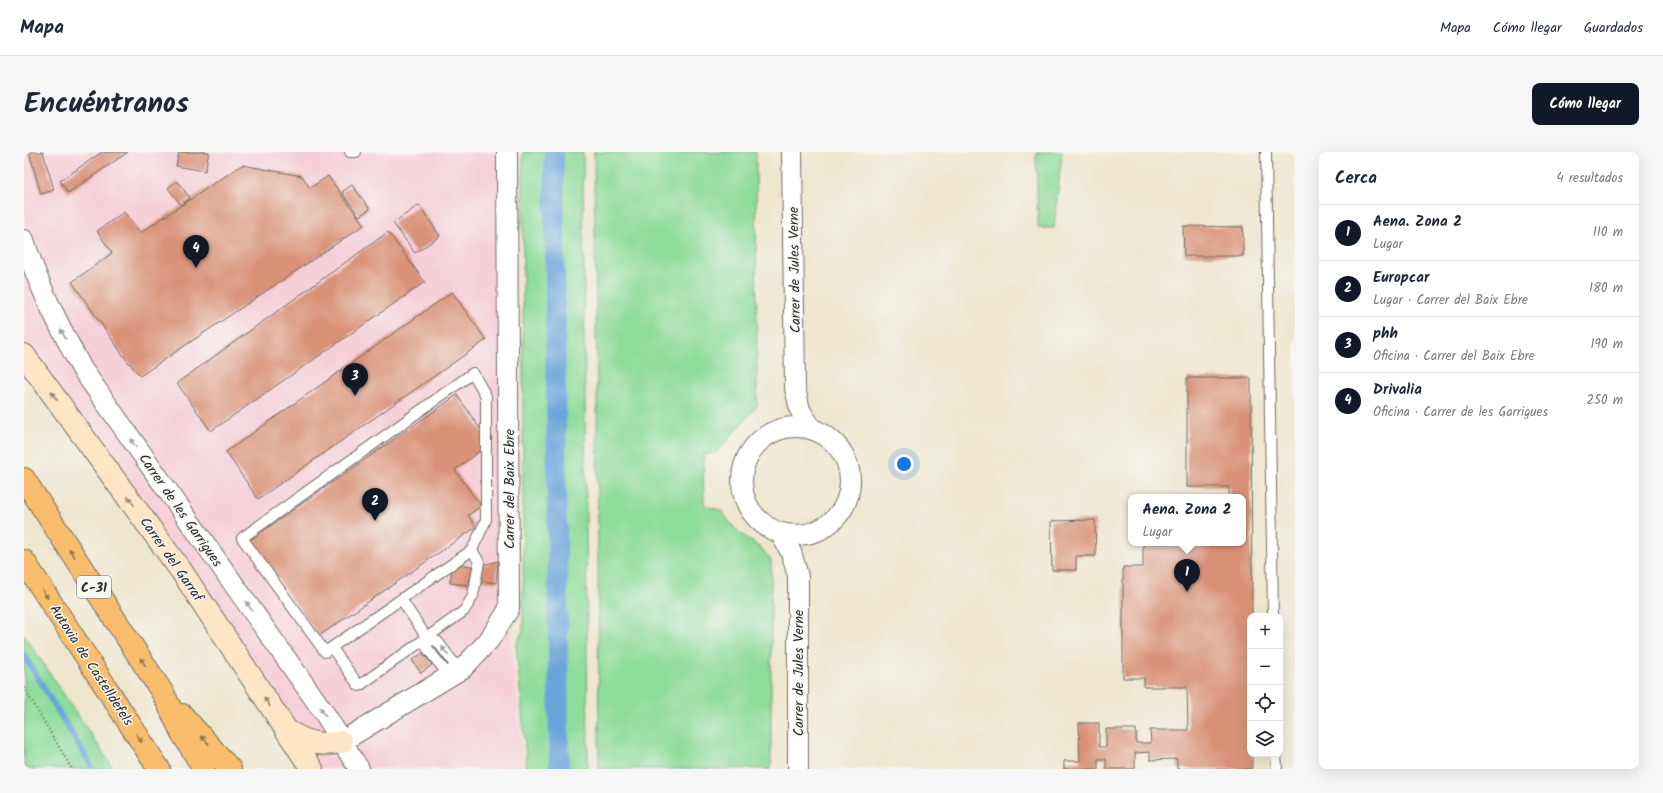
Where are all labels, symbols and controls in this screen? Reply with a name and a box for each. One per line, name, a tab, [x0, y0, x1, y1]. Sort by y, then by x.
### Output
text: Mapa	[20, 13, 64, 43]
text: Mapa	[1440, 17, 1471, 39]
text: Cómo llegar	[1493, 17, 1562, 39]
text: Guardados	[1584, 17, 1643, 39]
text: Encuéntranos	[24, 82, 189, 127]
button: Cómo llegar	[1532, 83, 1639, 125]
text: Cerca	[1335, 165, 1377, 192]
text: 4 resultados	[1556, 168, 1623, 189]
street label: Carrer de Jules Verne	[783, 206, 807, 333]
text: Aena. Zona 2	[1373, 210, 1462, 234]
text: 1	[1346, 222, 1350, 243]
text: 110 m	[1593, 222, 1623, 243]
text: Lugar	[1373, 234, 1403, 255]
pin: 4	[183, 235, 209, 268]
text: Europcar	[1373, 266, 1429, 290]
text: 2	[1344, 278, 1352, 299]
text: 180 m	[1589, 278, 1623, 299]
text: Lugar · Carrer del Baix Ebre	[1373, 290, 1528, 311]
text: phh	[1373, 322, 1398, 346]
one-way arrow	[60, 328, 66, 339]
text: 3	[1344, 334, 1352, 355]
text: 190 m	[1591, 334, 1623, 355]
text: Oficina · Carrer del Baix Ebre	[1373, 346, 1535, 367]
pin: 3	[342, 363, 368, 396]
text: Drivalia	[1373, 378, 1422, 402]
text: 4	[1344, 390, 1352, 411]
text: 250 m	[1586, 390, 1623, 411]
one-way arrow	[50, 391, 58, 402]
text: Oficina · Carrer de les Garrigues	[1373, 402, 1548, 423]
street label: Carrer del Baix Ebre	[499, 428, 521, 549]
one-way arrow	[129, 437, 138, 448]
street label: Carrer de les Garrigues	[133, 449, 228, 572]
your location	[894, 454, 914, 474]
pin: 2	[362, 488, 388, 521]
popup	[1128, 494, 1246, 546]
one-way arrow	[127, 496, 135, 507]
text: Aena. Zona 2	[1142, 498, 1232, 522]
street label: Carrer del Garraf	[134, 513, 210, 608]
text: Lugar	[1142, 522, 1172, 543]
one-way arrow	[68, 548, 76, 558]
pin: 1	[1174, 559, 1200, 592]
road number: C-31	[77, 576, 111, 598]
one-way arrow	[42, 588, 49, 600]
street label: Autovia de Castelldefels	[44, 600, 139, 731]
one-way arrow	[245, 601, 253, 611]
street label: Carrer de Jules Verne	[788, 609, 810, 736]
map controls	[1247, 613, 1283, 757]
button: +	[1247, 613, 1283, 649]
one-way arrow	[441, 646, 450, 657]
button: −	[1247, 649, 1283, 685]
one-way arrow	[139, 657, 147, 668]
button: locate	[1247, 685, 1283, 721]
one-way arrow	[263, 696, 270, 707]
one-way arrow	[320, 707, 327, 718]
button: layers	[1247, 721, 1283, 757]
one-way arrow	[135, 733, 143, 743]
one-way arrow	[201, 735, 210, 744]

